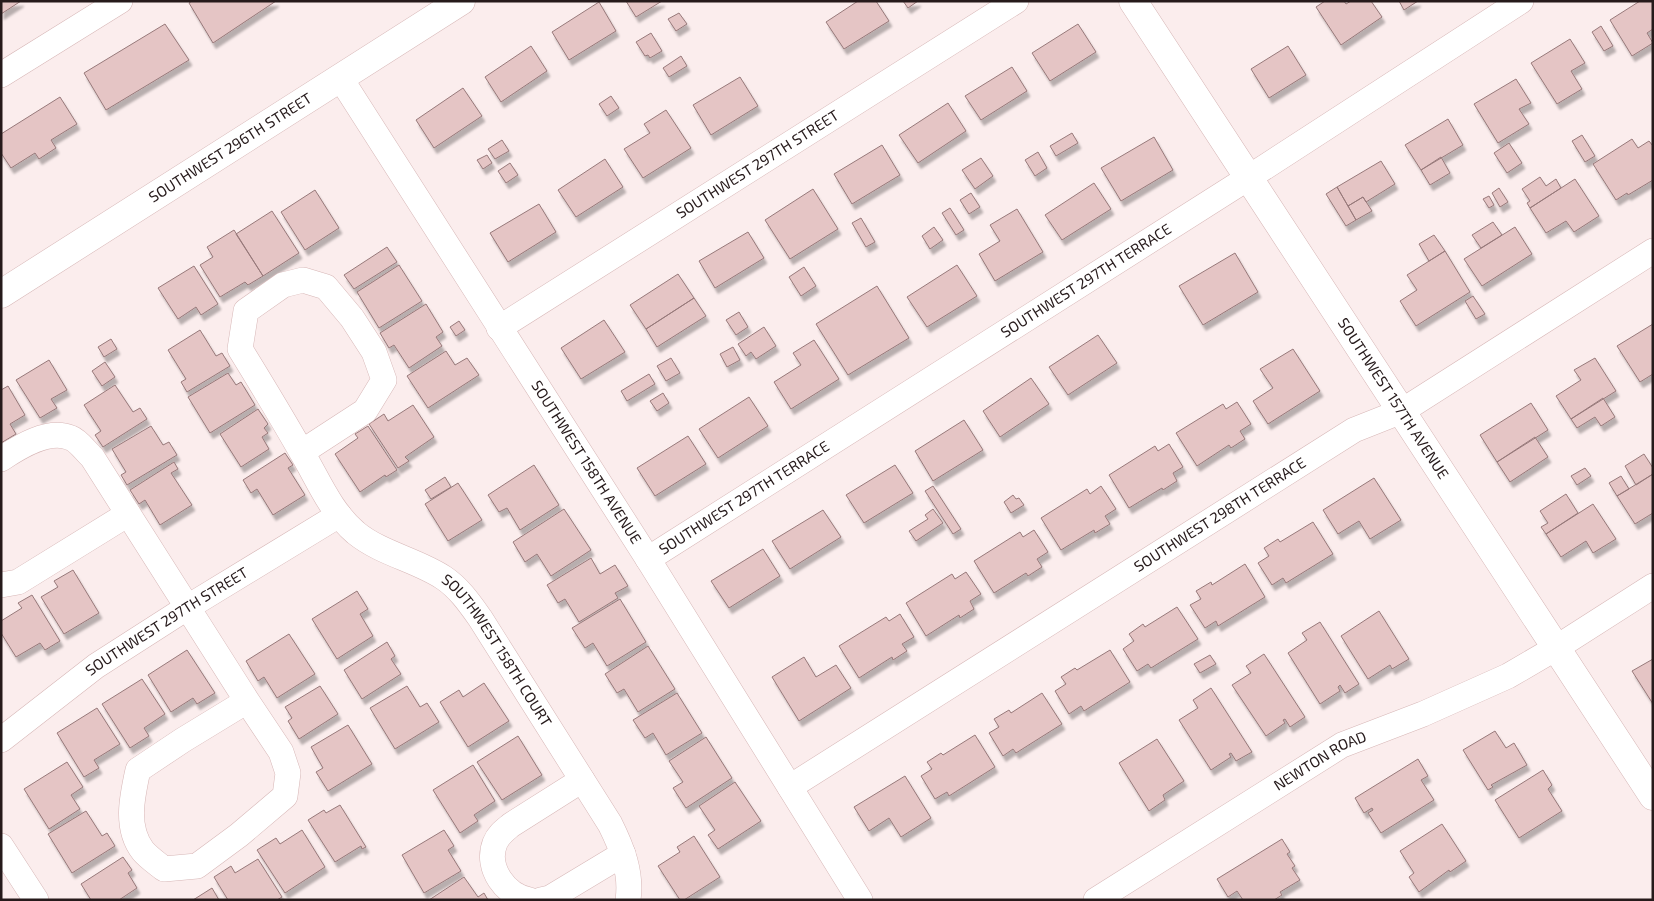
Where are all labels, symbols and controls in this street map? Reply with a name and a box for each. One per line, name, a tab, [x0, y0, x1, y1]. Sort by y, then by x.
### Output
street label: SOUTHWEST 296TH STREET	[145, 88, 315, 206]
street label: SOUTHWEST 297TH STREET	[672, 105, 842, 222]
street label: SOUTHWEST 297TH TERRACE	[997, 219, 1174, 341]
street label: SOUTHWEST 157TH AVENUE	[1335, 314, 1453, 482]
street label: SOUTHWEST 158TH AVENUE	[528, 377, 646, 547]
street label: SOUTHWEST 297TH TERRACE	[655, 436, 832, 558]
street label: SOUTHWEST 298TH TERRACE	[1130, 453, 1309, 575]
street label: SOUTHWEST 297TH STREET	[81, 563, 251, 679]
street label: SOUTHWEST 158TH COURT	[439, 570, 556, 730]
street label: NEWTON ROAD	[1270, 727, 1369, 794]

